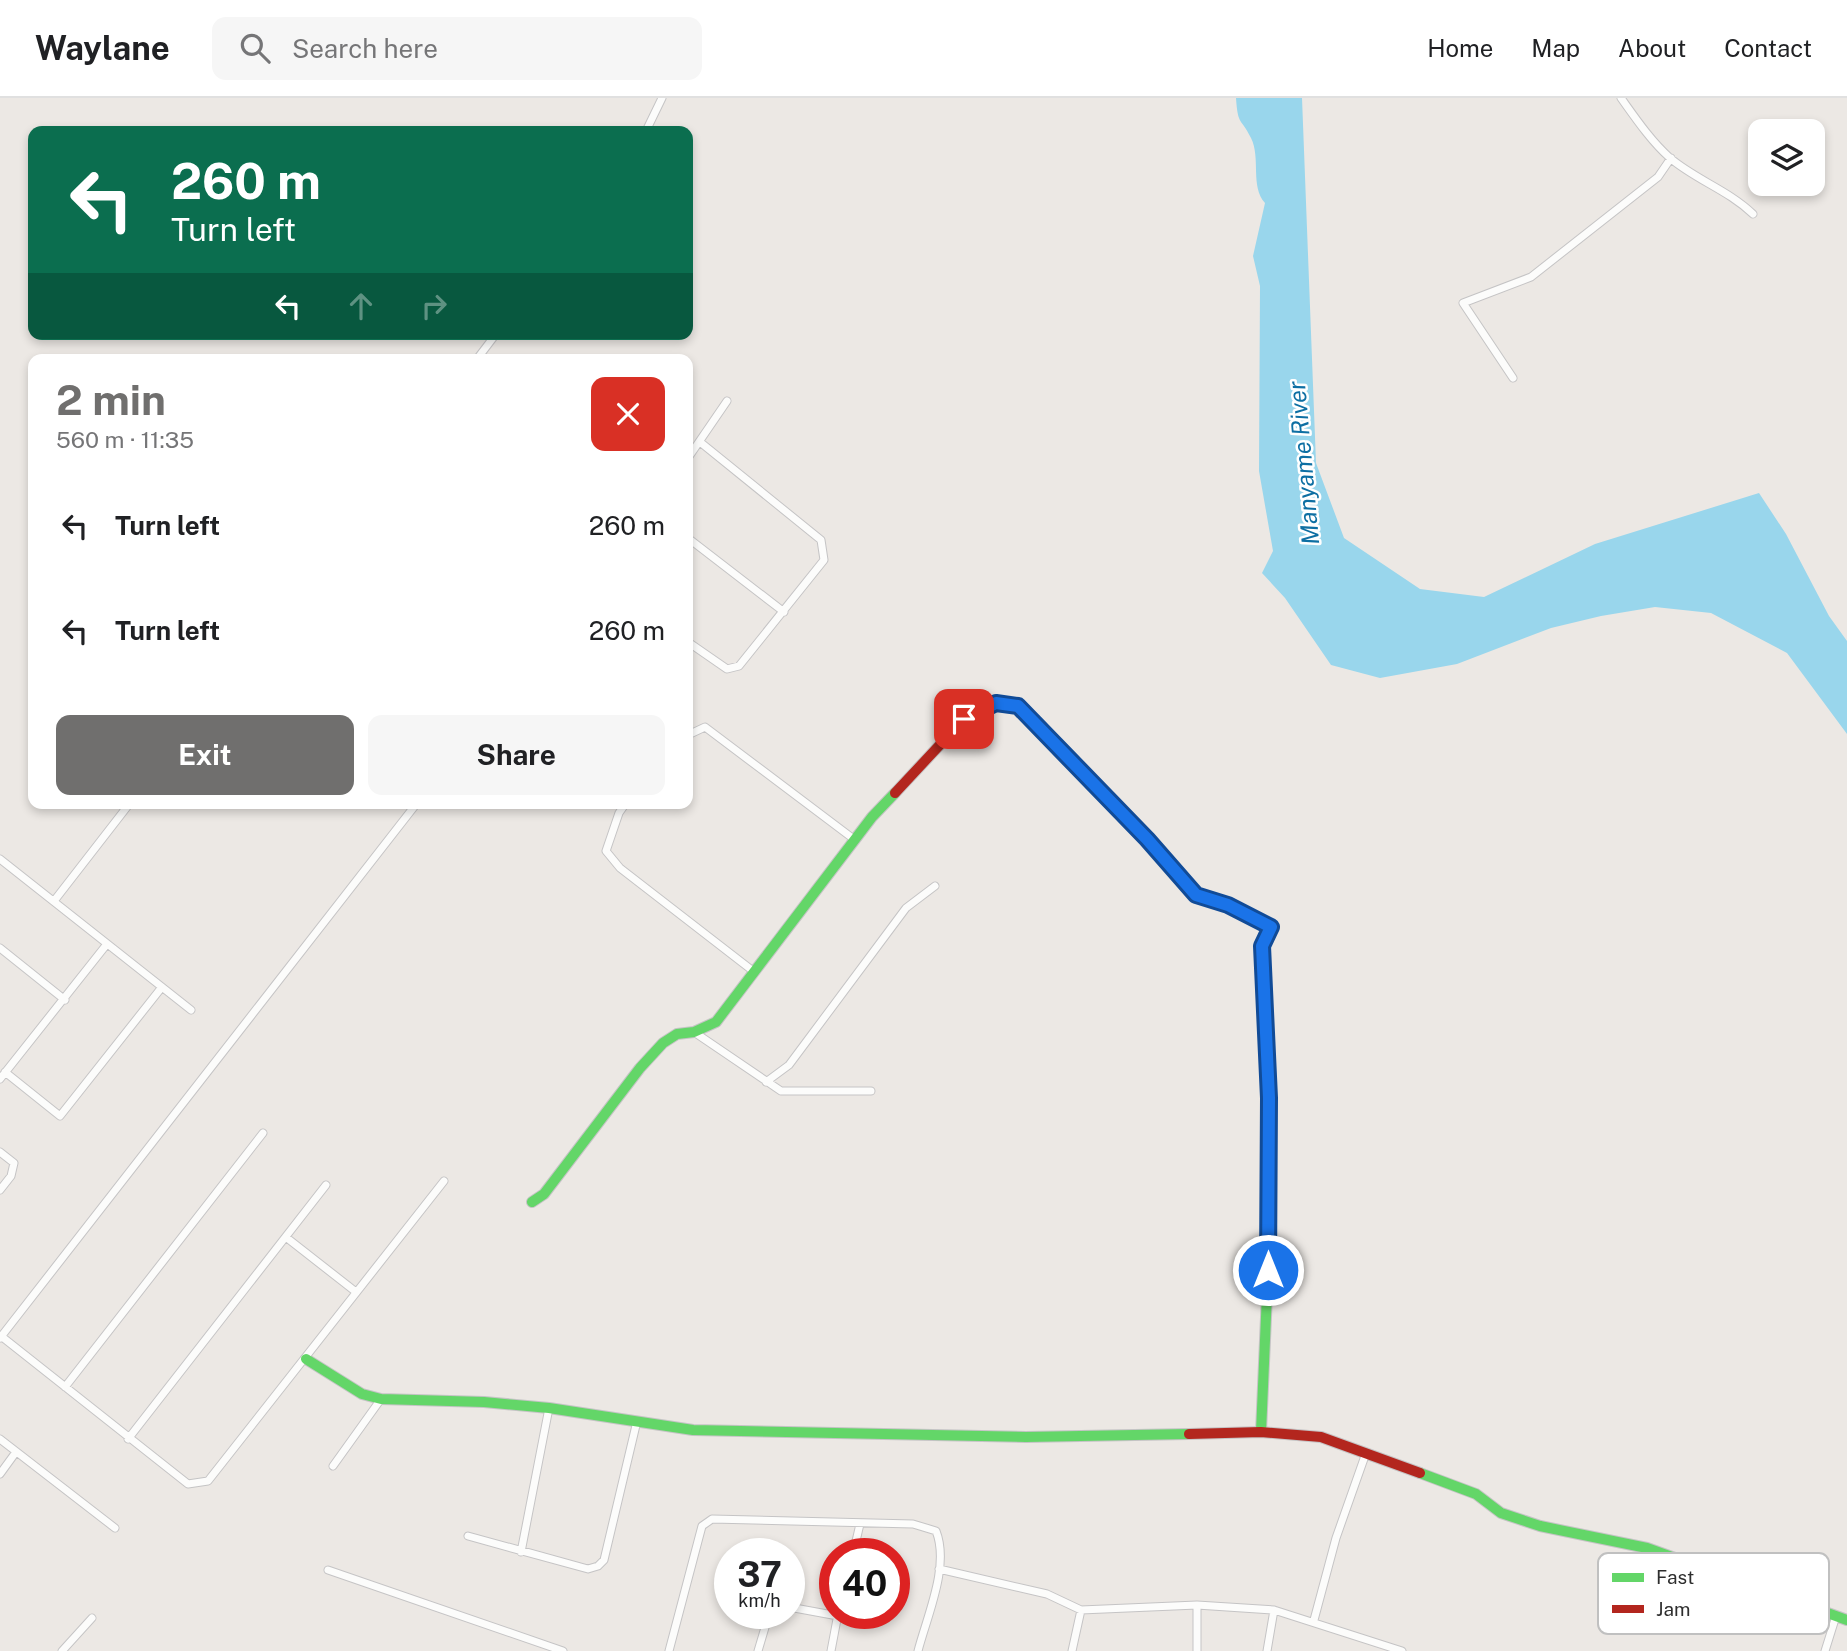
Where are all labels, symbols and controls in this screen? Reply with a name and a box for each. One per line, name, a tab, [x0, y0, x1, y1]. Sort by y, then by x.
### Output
search box	[212, 17, 702, 80]
text: Waylane	[35, 29, 170, 67]
icon: search	[236, 29, 274, 67]
text: Search here	[292, 33, 438, 64]
text: Home	[1427, 34, 1493, 62]
text: Map	[1531, 34, 1580, 62]
text: About	[1618, 34, 1686, 62]
text: Contact	[1724, 34, 1812, 62]
map controls	[1748, 119, 1825, 196]
button: layers	[1748, 119, 1825, 196]
text: 260 m	[171, 152, 321, 210]
icon: left	[56, 154, 147, 245]
text: Turn left	[171, 211, 296, 248]
icon: left	[269, 287, 307, 325]
icon: ahead	[342, 287, 380, 325]
icon: right	[415, 287, 453, 325]
text: 2 min	[56, 375, 166, 424]
button: close	[591, 377, 665, 451]
water label: Manyame River	[1282, 379, 1324, 546]
text: 560 m · 11:35	[56, 426, 194, 453]
icon: left	[56, 507, 94, 545]
text: Turn left	[115, 510, 220, 541]
text: 260 m	[589, 510, 665, 541]
icon: left	[56, 612, 94, 650]
text: Turn left	[115, 615, 220, 646]
text: 260 m	[589, 615, 665, 646]
pin	[934, 689, 994, 749]
icon: arrive	[945, 700, 983, 738]
button: Exit	[56, 715, 354, 795]
button: Share	[368, 715, 665, 795]
position arrow	[1231, 1233, 1305, 1307]
speed limit sign: 40	[819, 1538, 910, 1629]
legend	[1598, 1553, 1829, 1634]
text: 37	[737, 1554, 782, 1595]
text: Fast	[1656, 1566, 1694, 1588]
text: km/h	[738, 1590, 781, 1611]
text: Jam	[1656, 1598, 1690, 1620]

